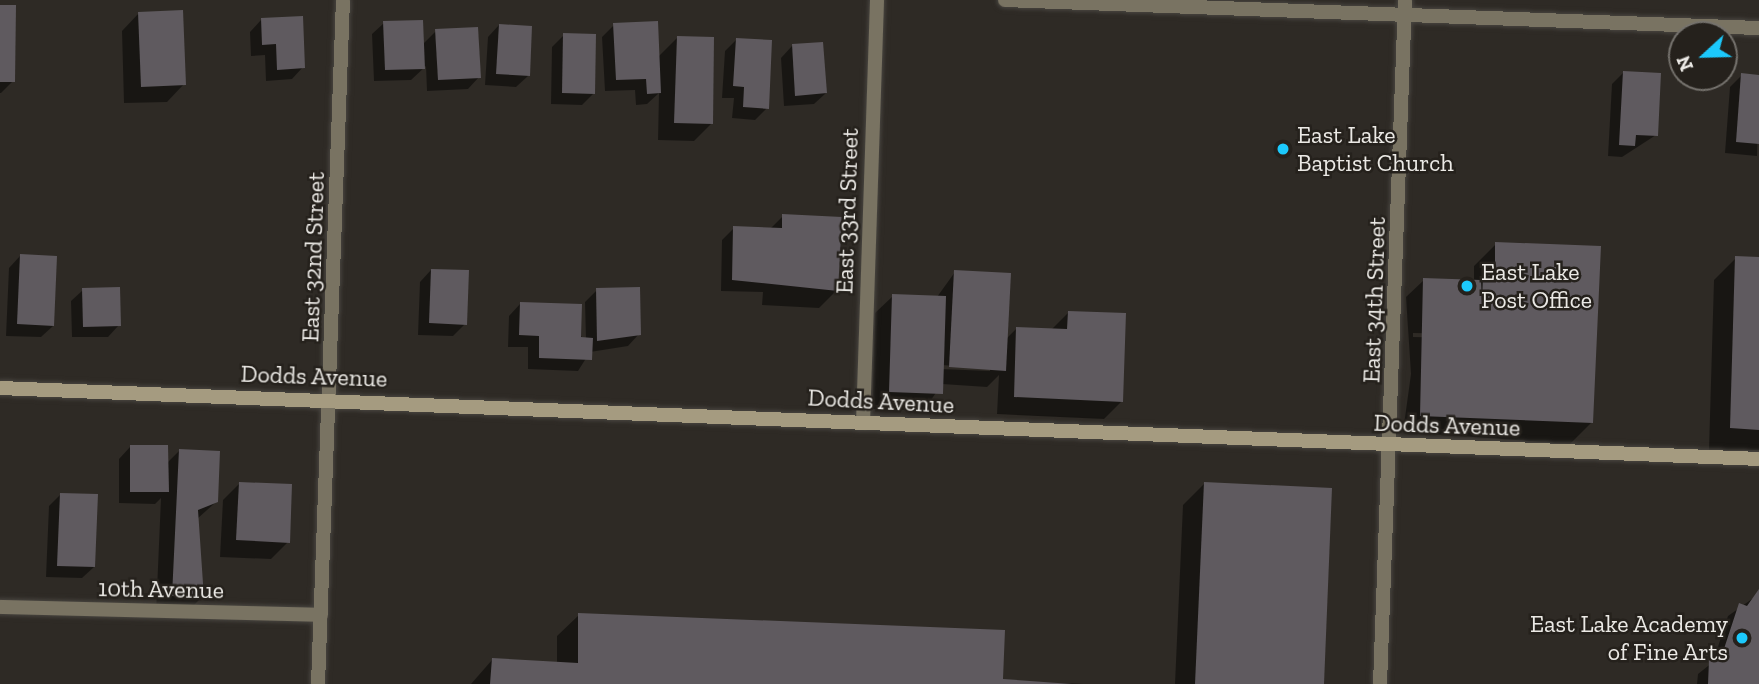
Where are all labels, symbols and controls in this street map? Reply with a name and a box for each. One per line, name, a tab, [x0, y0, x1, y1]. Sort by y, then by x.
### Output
north arrow	[1668, 21, 1738, 91]
text: N	[1672, 52, 1698, 74]
place label: East Lake Baptist Church	[1297, 121, 1454, 177]
street label: East 33rd Street	[830, 128, 864, 294]
marker: East Lake Baptist Church	[1275, 141, 1291, 157]
street label: East 32nd Street	[296, 171, 330, 343]
street label: East 34th Street	[1357, 216, 1391, 384]
place label: East Lake Post Office	[1481, 258, 1592, 314]
marker: East Lake Post Office	[1459, 278, 1475, 294]
street label: Dodds Avenue	[240, 359, 388, 393]
street label: Dodds Avenue	[807, 383, 955, 419]
street label: Dodds Avenue	[1373, 408, 1521, 442]
street label: 10th Avenue	[97, 573, 225, 605]
place label: East Lake Academy of Fine Arts	[1529, 610, 1728, 666]
marker: East Lake Academy of Fine Arts	[1734, 630, 1750, 646]

